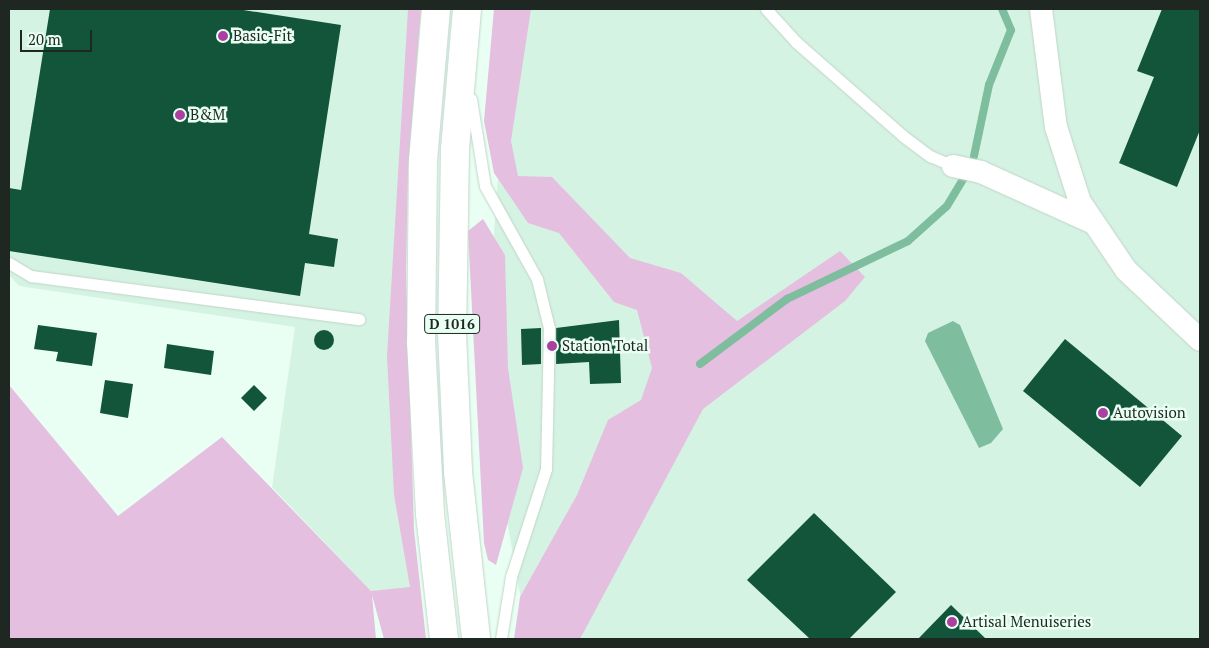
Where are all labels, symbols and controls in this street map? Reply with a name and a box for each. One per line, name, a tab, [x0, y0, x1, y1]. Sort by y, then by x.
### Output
scale bar	[22, 20, 95, 52]
place label: Basic-Fit	[233, 27, 292, 45]
text: 20 m	[28, 29, 61, 49]
marker: Basic-Fit	[217, 30, 229, 42]
place label: B&M	[190, 106, 225, 124]
marker: B&M	[174, 109, 186, 121]
road number: D 1016	[423, 312, 481, 336]
place label: Station Total	[562, 337, 648, 355]
marker: Station Total	[546, 340, 558, 352]
place label: Autovision	[1113, 404, 1186, 422]
marker: Autovision	[1097, 407, 1109, 419]
place label: Artisal Menuiseries	[962, 613, 1091, 631]
marker: Artisal Menuiseries	[946, 616, 958, 628]

